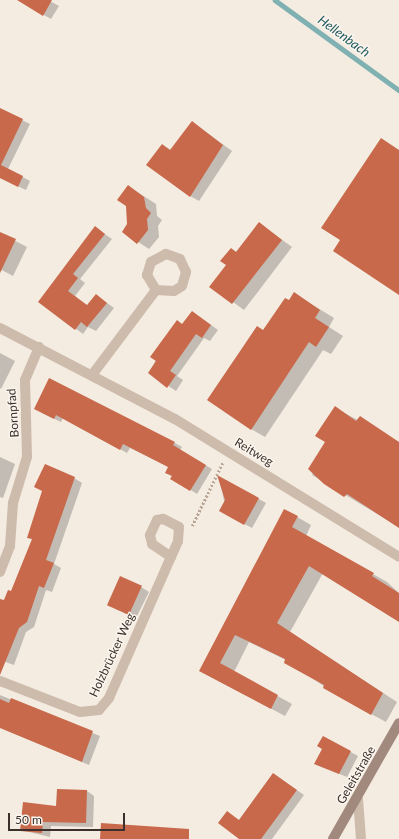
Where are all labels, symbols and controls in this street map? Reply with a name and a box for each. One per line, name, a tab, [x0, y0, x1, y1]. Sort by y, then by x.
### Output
water label: Hellenbach	[315, 12, 373, 60]
street label: Bornpfad	[4, 388, 22, 438]
street label: Reitweg	[232, 435, 276, 469]
street label: Holzbrücker Weg	[86, 611, 138, 699]
street label: Geleitstraße	[334, 744, 378, 806]
scale bar	[10, 805, 127, 831]
text: 50 m	[15, 812, 42, 827]

